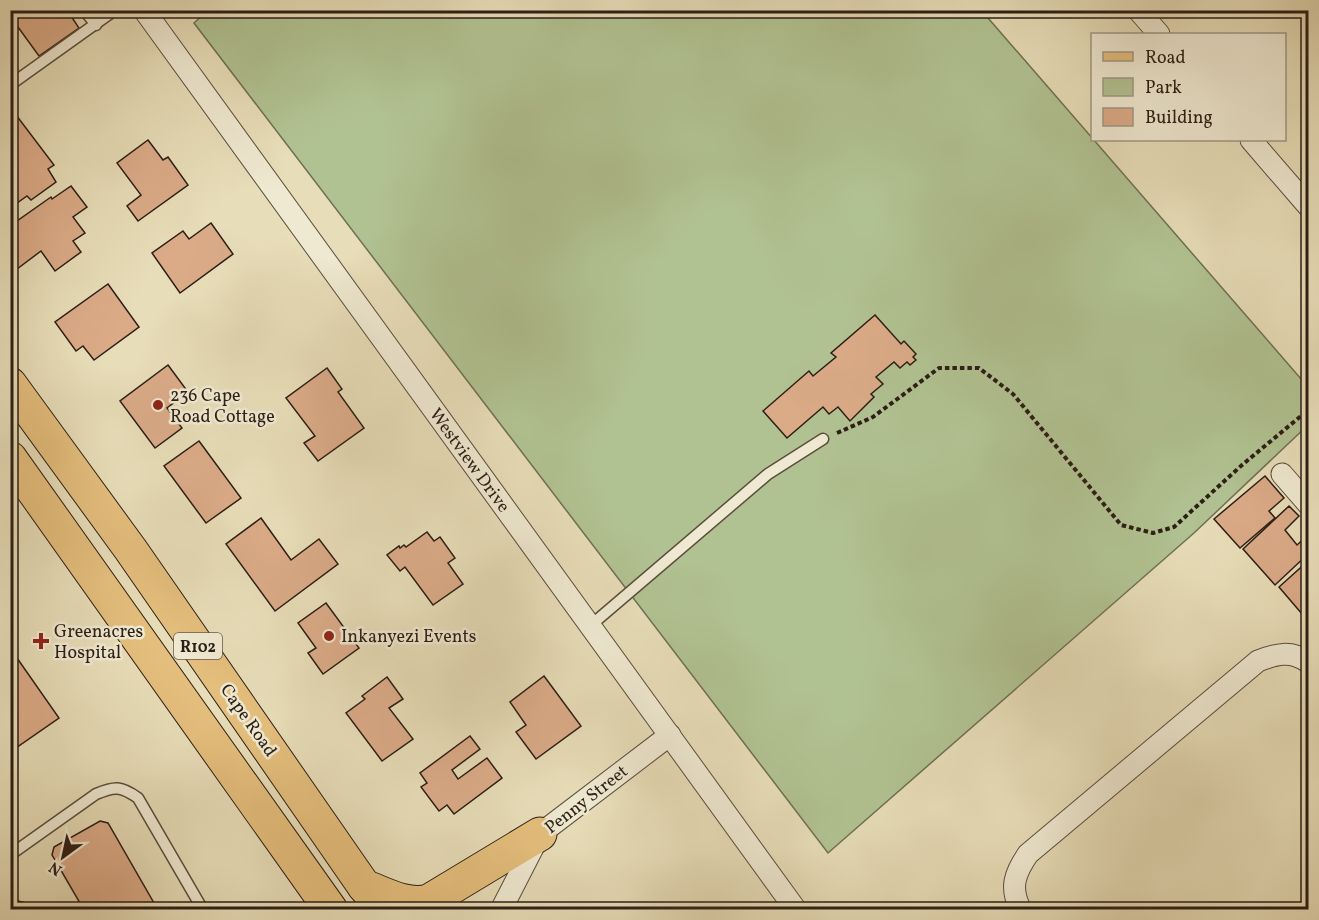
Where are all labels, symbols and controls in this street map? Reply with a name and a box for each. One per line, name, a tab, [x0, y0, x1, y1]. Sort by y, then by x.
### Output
legend	[1091, 33, 1286, 141]
text: Road	[1145, 46, 1186, 71]
text: Park	[1145, 76, 1182, 101]
text: Building	[1145, 106, 1213, 131]
place label: 236 Cape Road Cottage	[170, 384, 275, 430]
marker: 236 Cape Road Cottage	[151, 398, 165, 412]
street label: Westview Drive	[422, 404, 515, 518]
place label: Greenacres Hospital	[54, 620, 143, 666]
place label: Inkanyezi Events	[341, 625, 477, 650]
marker: Inkanyezi Events	[322, 629, 336, 643]
marker: Greenacres Hospital	[32, 632, 50, 650]
road number: R102	[174, 633, 222, 659]
street label: Cape Road	[213, 679, 282, 762]
street label: Penny Street	[540, 760, 634, 841]
north arrow	[33, 827, 93, 887]
text: N	[45, 855, 67, 880]

